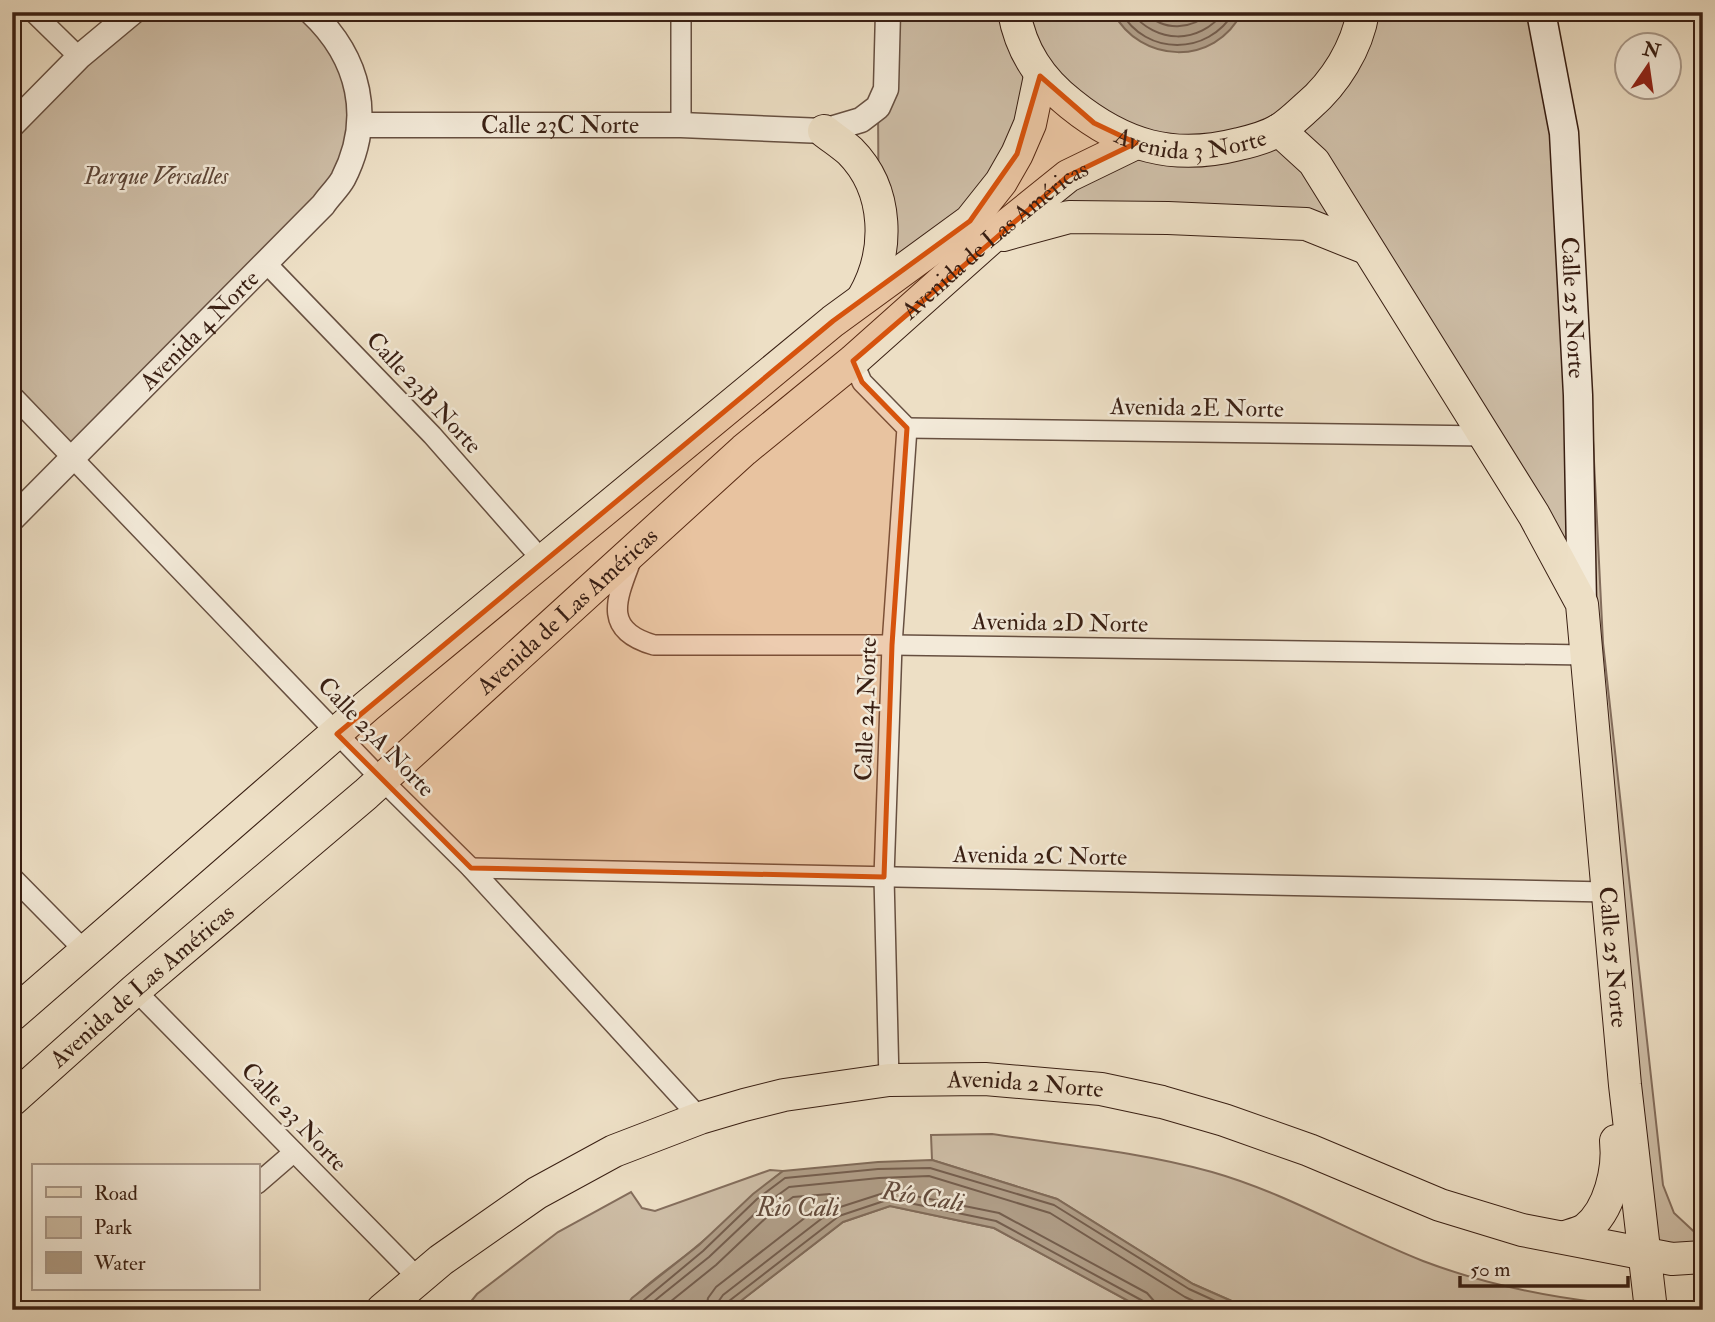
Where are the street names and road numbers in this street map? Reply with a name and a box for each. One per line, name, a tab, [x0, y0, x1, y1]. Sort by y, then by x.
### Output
street label: Calle 23C Norte	[481, 110, 639, 141]
street label: Avenida 3 Norte	[1109, 119, 1271, 166]
street label: Avenida de Las Américas	[894, 153, 1093, 327]
street label: Calle 25 Norte	[1554, 236, 1593, 379]
street label: Avenida 4 Norte	[132, 263, 266, 398]
street label: Calle 23B Norte	[359, 325, 489, 461]
street label: Avenida 2E Norte	[1109, 391, 1284, 425]
street label: Avenida de Las Américas	[469, 520, 664, 702]
street label: Avenida 2D Norte	[971, 606, 1148, 640]
street label: Calle 24 Norte	[848, 636, 884, 782]
street label: Calle 23A Norte	[311, 670, 441, 804]
street label: Avenida 2C Norte	[952, 839, 1127, 873]
street label: Calle 25 Norte	[1592, 885, 1635, 1029]
street label: Avenida de Las Américas	[42, 897, 241, 1075]
street label: Calle 23 Norte	[234, 1056, 354, 1178]
street label: Avenida 2 Norte	[946, 1063, 1105, 1105]

